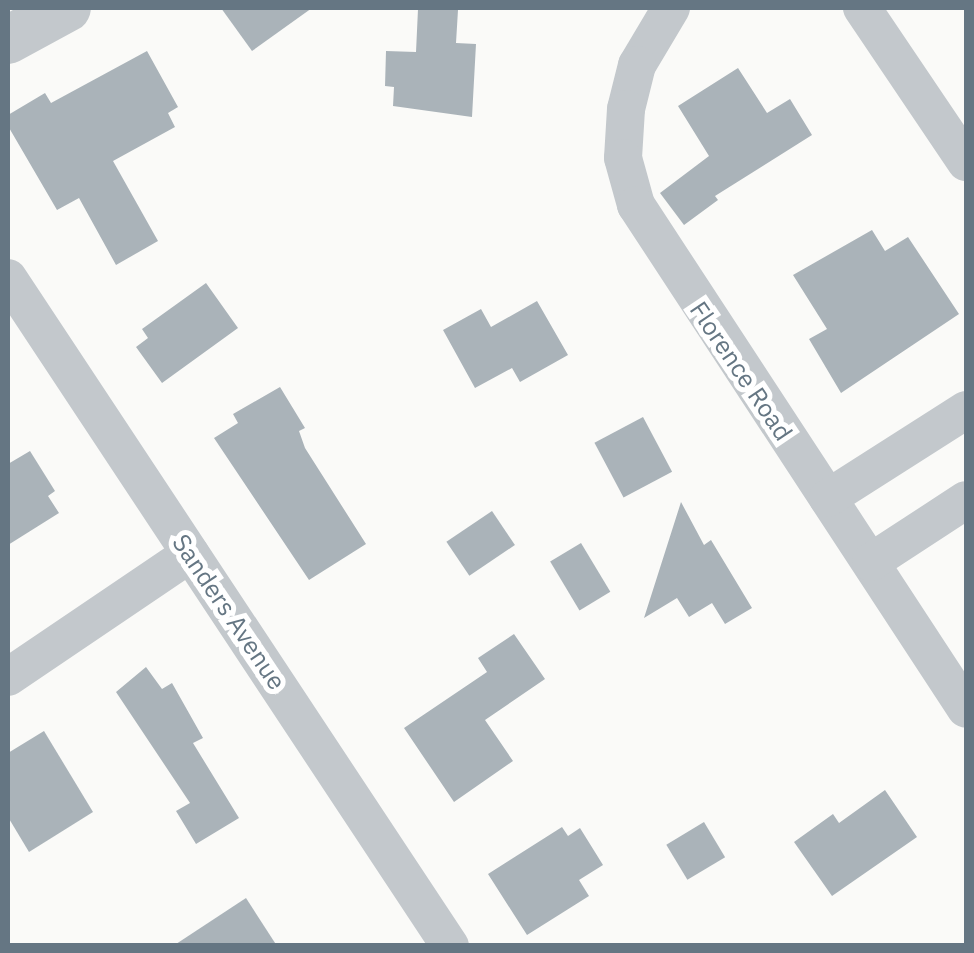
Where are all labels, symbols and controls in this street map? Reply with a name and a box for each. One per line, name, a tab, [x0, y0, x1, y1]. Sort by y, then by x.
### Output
street label: Florence Road	[683, 296, 799, 446]
street label: Sanders Avenue	[166, 529, 292, 695]

